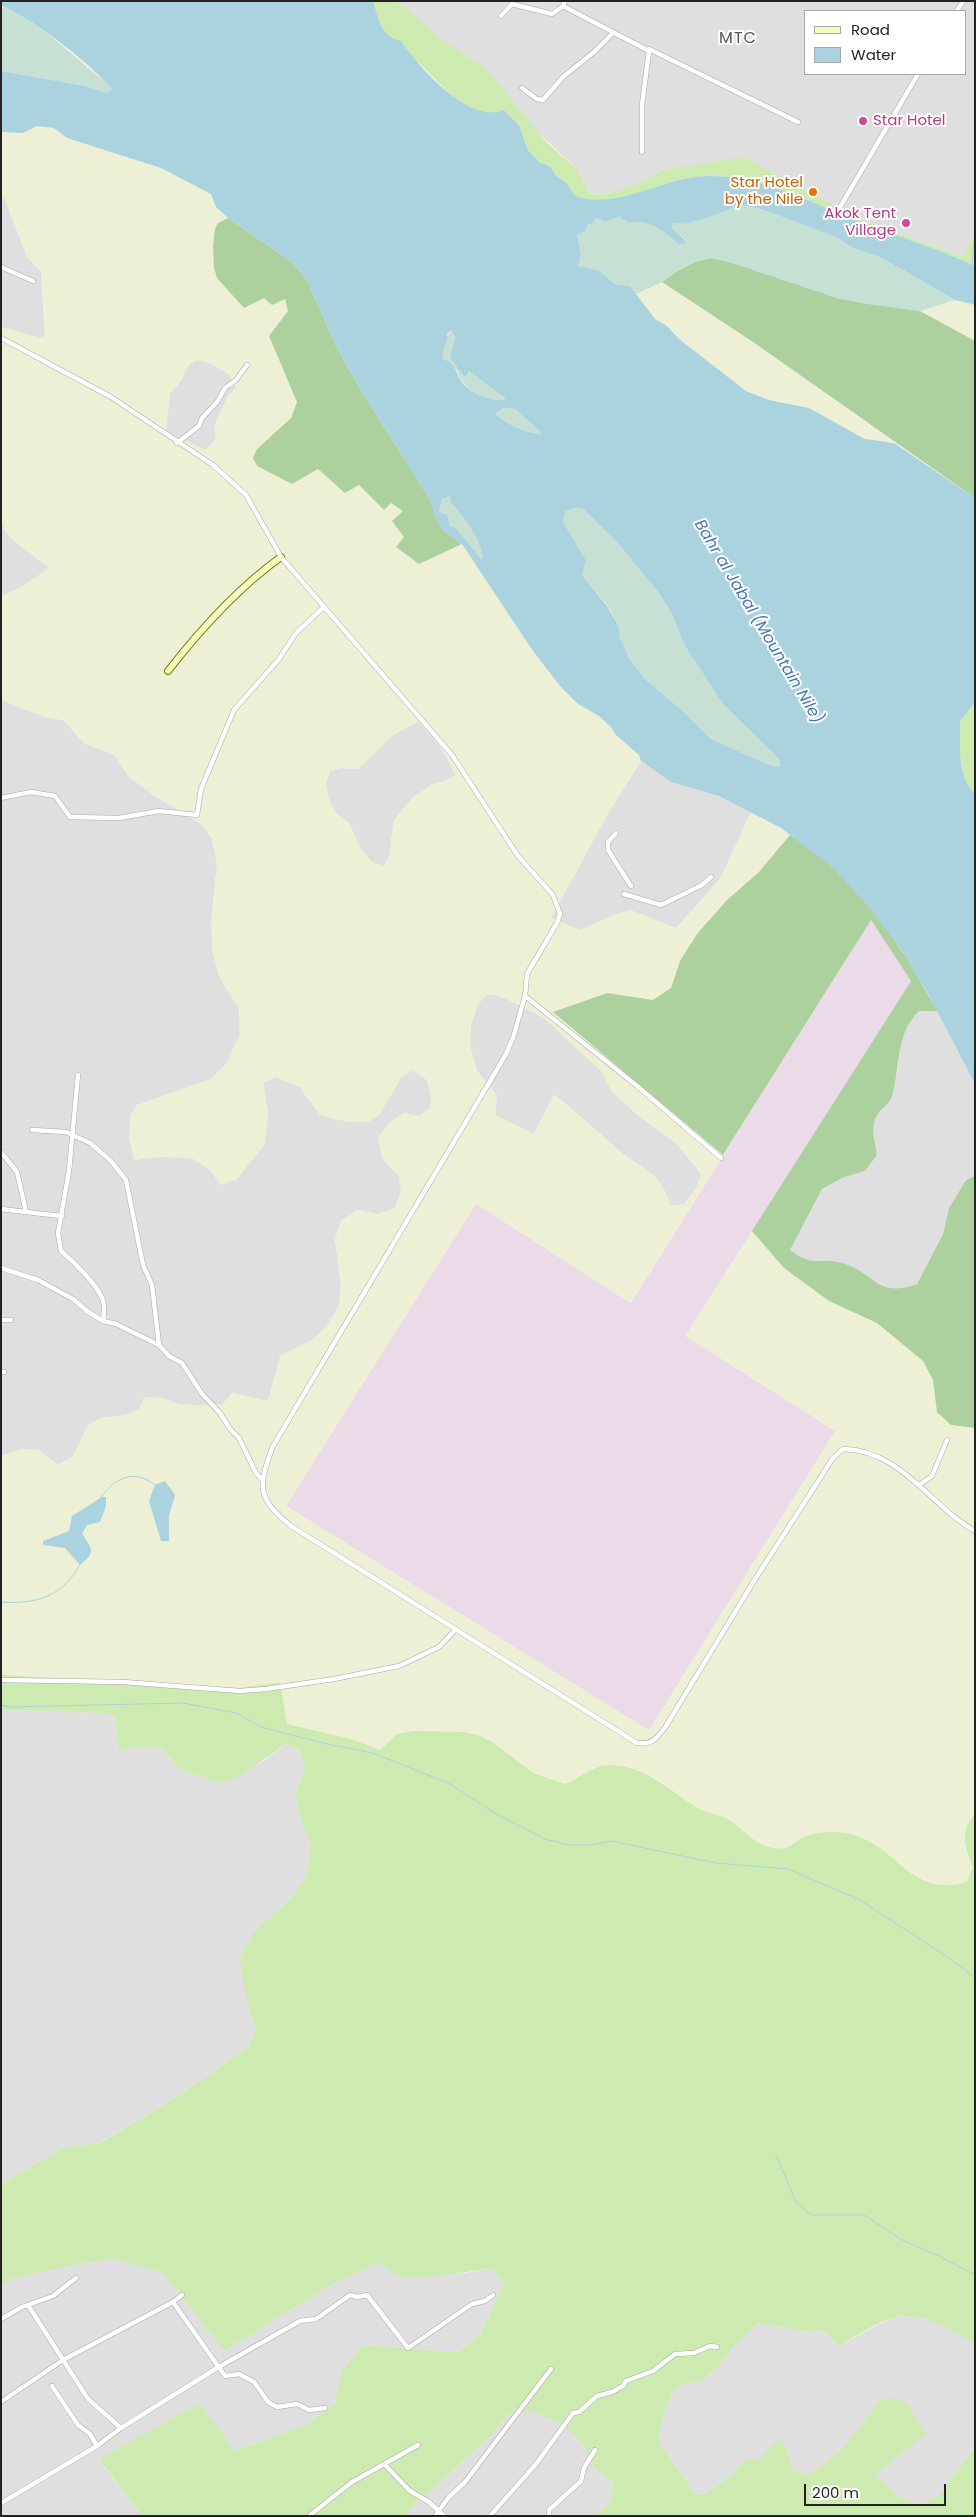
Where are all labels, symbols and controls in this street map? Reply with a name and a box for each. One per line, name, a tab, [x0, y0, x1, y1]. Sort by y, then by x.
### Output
legend	[804, 10, 966, 75]
text: Road	[851, 19, 890, 40]
district label: MTC	[719, 29, 757, 49]
text: Water	[851, 44, 896, 65]
place label: Star Hotel	[873, 112, 945, 130]
marker: Star Hotel	[857, 115, 869, 127]
place label: Star Hotel by the Nile	[725, 174, 803, 209]
marker: Star Hotel by the Nile	[807, 186, 819, 198]
place label: Akok Tent Village	[824, 205, 896, 240]
marker: Akok Tent Village	[900, 217, 912, 229]
water label: Bahr al Jabal (Mountain Nile)	[689, 517, 827, 727]
scale bar	[806, 2474, 948, 2506]
text: 200 m	[812, 2482, 859, 2503]

